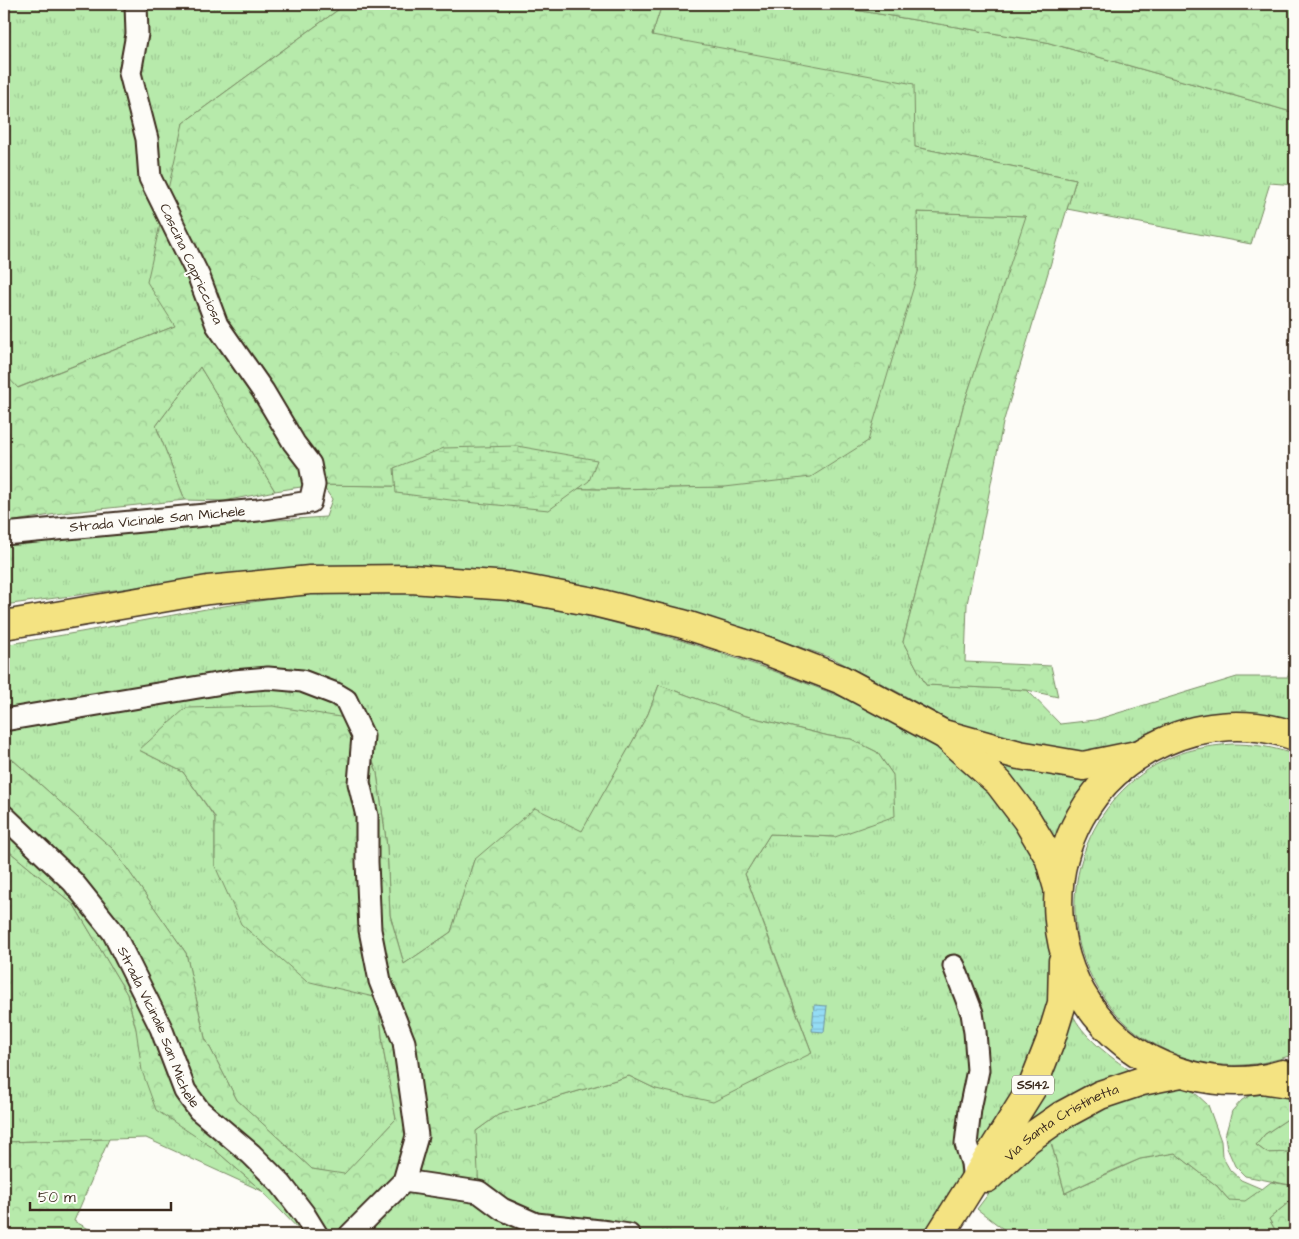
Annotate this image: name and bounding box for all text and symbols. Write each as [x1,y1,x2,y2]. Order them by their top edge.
street label: Cascina Capricciosa [154,200,228,328]
street label: Strada Vicinale San Michele [69,501,247,538]
street label: Strada Vicinale San Michele [112,943,205,1113]
road number: SS142 [1012,1076,1054,1094]
street label: Via Santa Cristinetta [1000,1079,1121,1166]
scale bar [30,1179,171,1211]
text: 50 m [38,1187,76,1208]

